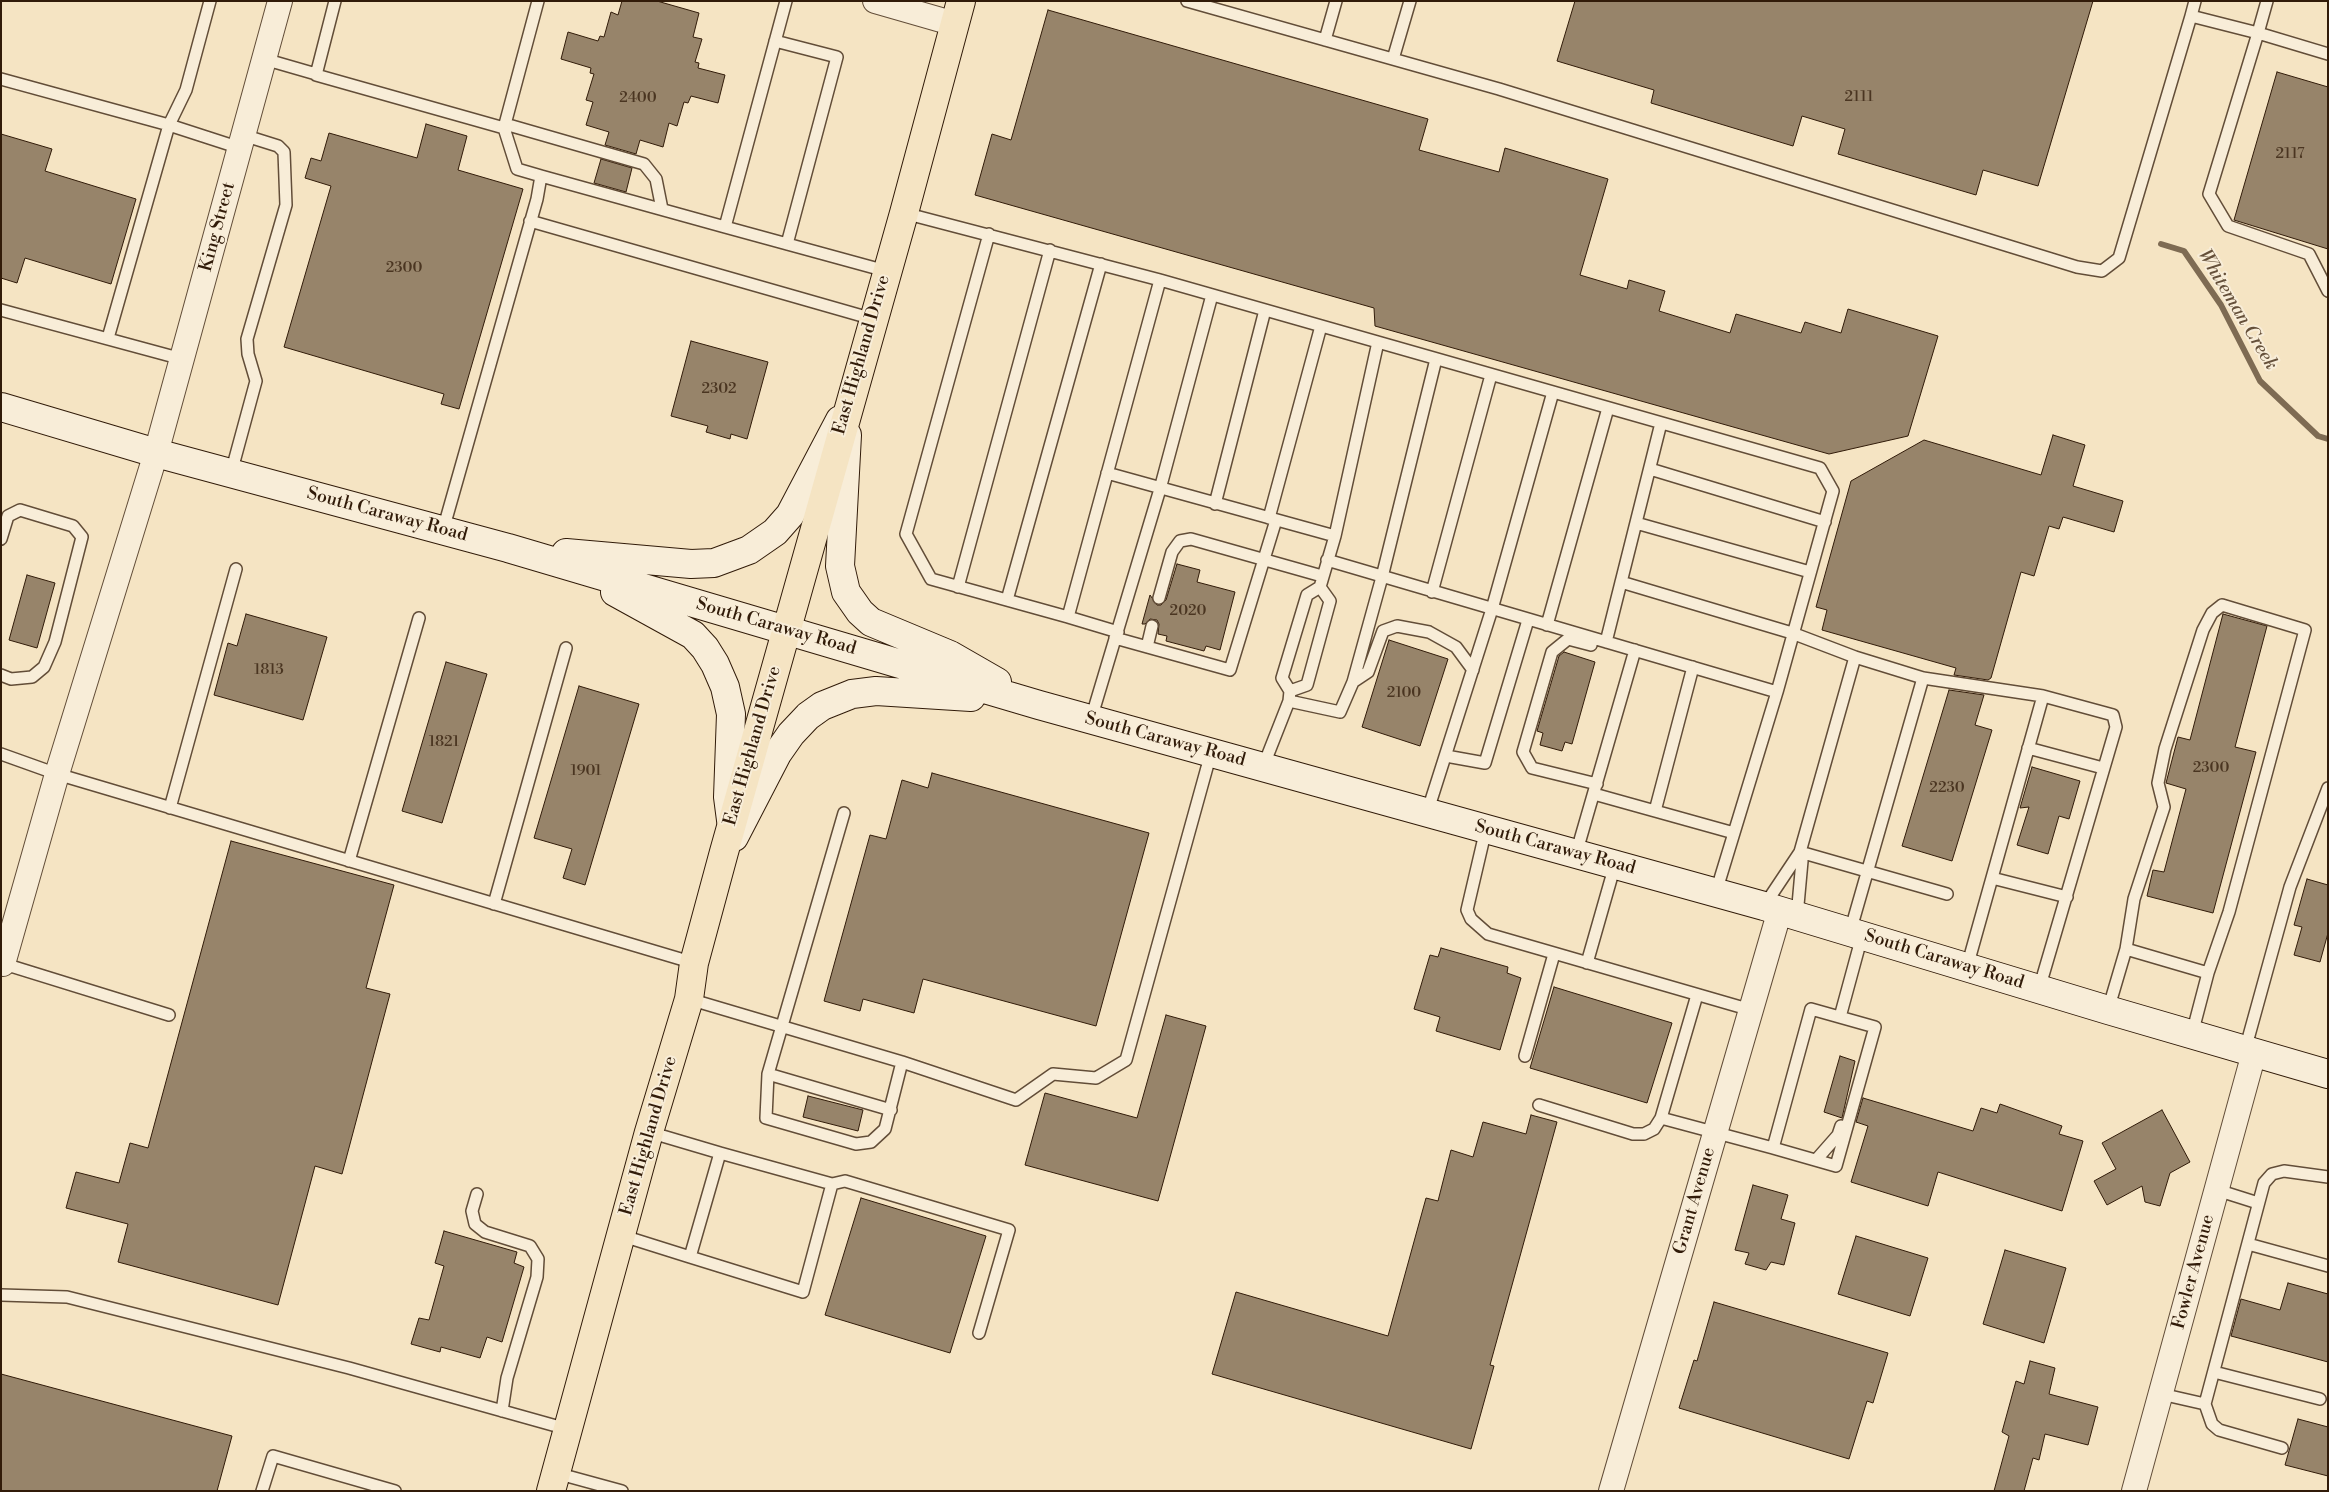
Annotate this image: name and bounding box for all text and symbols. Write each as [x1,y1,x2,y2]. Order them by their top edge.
house number: 2111 [1844,88,1874,106]
house number: 2400 [619,89,657,107]
house number: 2117 [2276,145,2304,163]
street label: King Street [196,180,240,274]
water label: Whiteman Creek [2192,246,2282,374]
house number: 2300 [386,259,422,277]
street label: East Highland Drive [829,273,895,437]
house number: 2302 [701,380,737,398]
street label: South Caraway Road [304,483,470,547]
street label: South Caraway Road [693,594,859,660]
house number: 2020 [1170,602,1206,620]
house number: 1813 [254,661,284,679]
street label: East Highland Drive [720,664,786,828]
house number: 2100 [1387,684,1421,702]
street label: South Caraway Road [1082,708,1248,772]
house number: 1821 [429,733,459,751]
house number: 2300 [2193,759,2229,777]
house number: 1901 [571,762,601,780]
house number: 2230 [1929,779,1965,797]
street label: South Caraway Road [1472,816,1638,880]
street label: South Caraway Road [1862,925,2026,995]
street label: East Highland Drive [616,1054,682,1218]
street label: Grant Avenue [1669,1145,1721,1257]
street label: Fowler Avenue [2168,1212,2220,1332]

